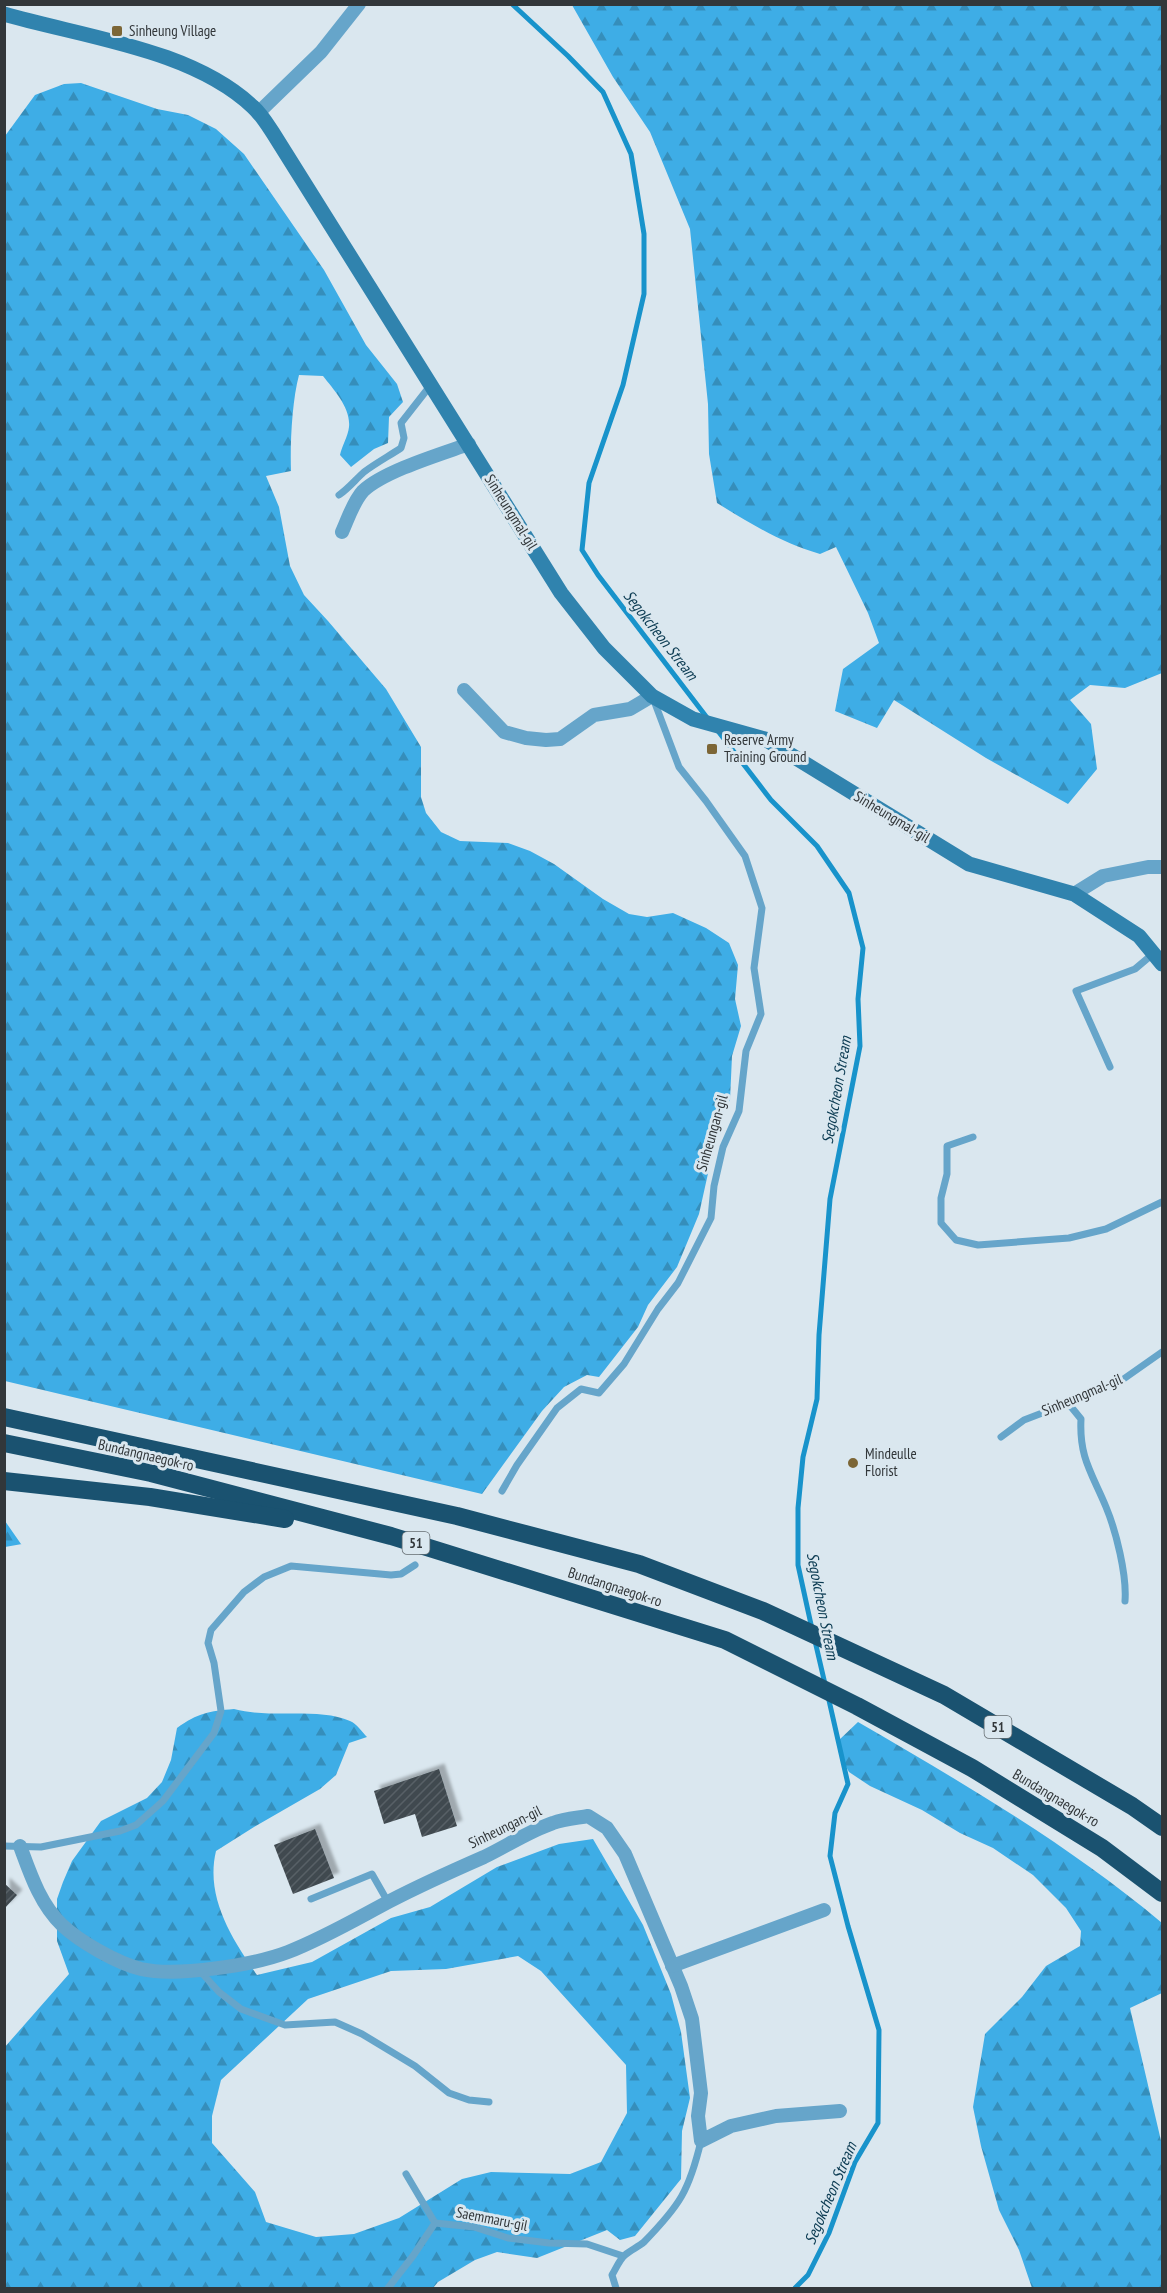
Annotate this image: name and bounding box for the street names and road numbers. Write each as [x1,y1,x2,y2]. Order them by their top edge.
street label: Sinheungmal-gil [481,470,542,553]
street label: Sinheungmal-gil [851,786,934,847]
street label: Sinheungan-gil [692,1092,732,1173]
street label: Sinheungmal-gil [1039,1369,1125,1420]
street label: Bundangnaegok-ro [96,1434,196,1475]
road number: 51 [402,1532,430,1554]
street label: Bundangnaegok-ro [566,1562,664,1611]
road number: 51 [984,1716,1012,1738]
street label: Bundangnaegok-ro [1010,1764,1103,1831]
street label: Sinheungan-gil [465,1801,545,1852]
street label: Saemmaru-gil [455,2202,530,2235]

